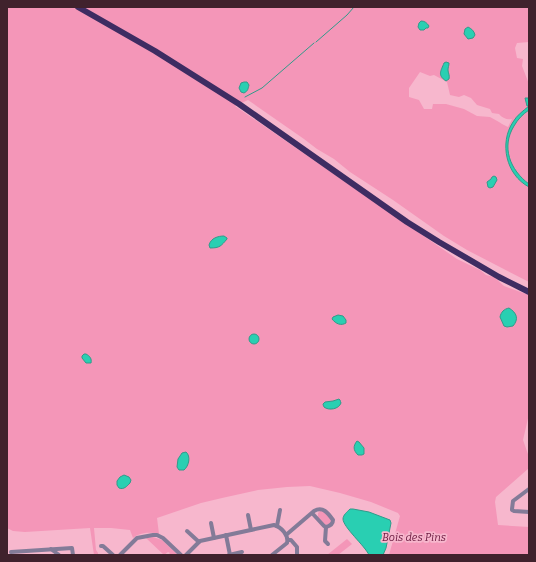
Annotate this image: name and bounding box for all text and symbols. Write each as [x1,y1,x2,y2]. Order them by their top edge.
park label: Bois des Pins [382,531,446,544]

